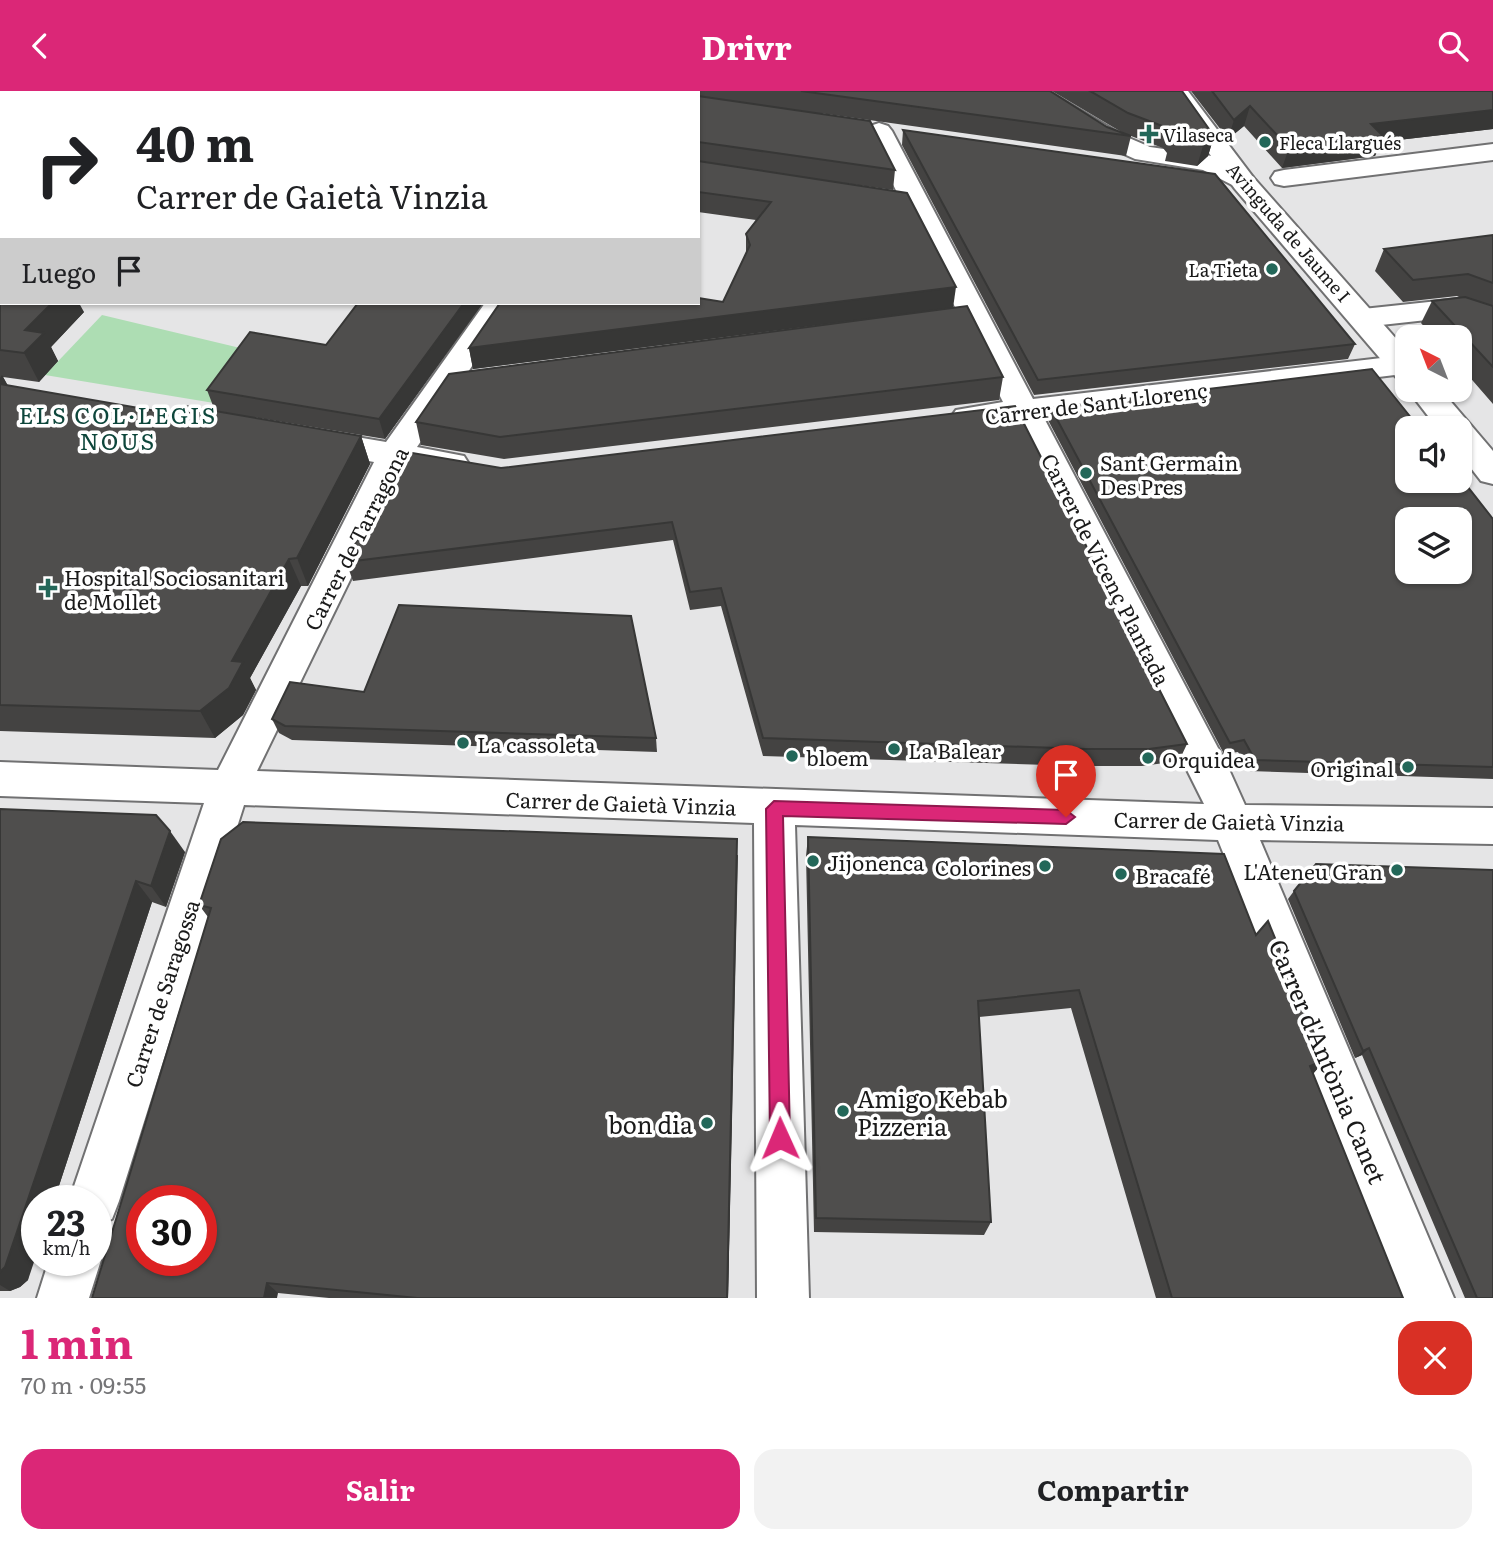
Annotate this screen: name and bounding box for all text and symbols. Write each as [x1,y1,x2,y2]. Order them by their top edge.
text: Drivr [701,22,792,70]
icon: back [21,27,59,65]
icon: search [1434,27,1472,65]
text: 40 m [136,104,254,177]
icon: right [21,119,112,210]
place label: Vilaseca [1163,121,1234,148]
marker: Vilaseca [1141,126,1157,142]
place label: Fleca Llargués [1279,129,1401,156]
marker: Fleca Llargués [1257,134,1273,150]
street label: Avinguda de Jaume I [1221,156,1357,308]
text: Carrer de Gaietà Vinzia [136,171,488,219]
text: Luego [21,252,96,291]
icon: arrive [110,252,148,290]
place label: La Tieta [1188,256,1258,283]
marker: La Tieta [1264,261,1280,277]
north arrow [1395,325,1472,403]
map controls [1395,325,1472,584]
street label: Carrer de Sant Llorenç [983,373,1209,431]
district label: ELS COL·LEGIS NOUS [19,397,217,457]
button: sound [1395,416,1472,493]
street label: Carrer de Tarragona [295,440,415,635]
place label: Sant Germain Des Pres [1100,446,1238,501]
street label: Carrer de Vicenç Plantada [1035,447,1180,691]
marker: Sant Germain Des Pres [1078,465,1094,481]
button: layers [1395,507,1472,584]
place label: Hospital Sociosanitari de Mollet [64,561,285,616]
marker: Hospital Sociosanitari de Mollet [38,578,58,598]
place label: La cassoleta [477,728,596,759]
place label: La Balear [908,734,1001,765]
marker: La cassoleta [455,735,471,751]
place label: bloem [806,741,869,772]
marker: La Balear [886,741,902,757]
place label: Orquidea [1162,743,1256,774]
pin [1036,745,1096,817]
marker: bloem [784,748,800,764]
marker: Orquidea [1140,750,1156,766]
place label: Original [1310,752,1394,783]
icon: arrive [1047,756,1085,794]
marker: Original [1400,759,1416,775]
street label: Carrer de Gaietà Vinzia [505,782,738,822]
street label: Carrer de Gaietà Vinzia [1113,802,1345,838]
place label: Jijonenca [827,846,925,877]
place label: Colorines [935,851,1031,882]
marker: Jijonenca [805,853,821,869]
place label: L'Ateneu Gran [1243,855,1383,886]
marker: Colorines [1037,858,1053,874]
place label: Bracafé [1135,859,1211,890]
marker: L'Ateneu Gran [1389,862,1405,878]
marker: Bracafé [1113,866,1129,882]
street label: Carrer de Saragossa [116,894,206,1091]
street label: Carrer d'Antònia Canet [1262,933,1396,1189]
place label: Amigo Kebab Pizzeria [857,1080,1008,1143]
position arrow [743,1101,817,1175]
marker: Amigo Kebab Pizzeria [835,1103,851,1119]
place label: bon dia [608,1106,693,1141]
marker: bon dia [699,1115,715,1131]
speed limit sign: 30 [126,1185,217,1276]
text: 23 [47,1195,86,1247]
text: km/h [43,1234,90,1261]
text: 1 min [21,1310,133,1372]
button: close [1398,1321,1472,1395]
text: 70 m · 09:55 [21,1367,146,1401]
button: Salir [21,1449,740,1529]
button: Compartir [754,1449,1472,1529]

